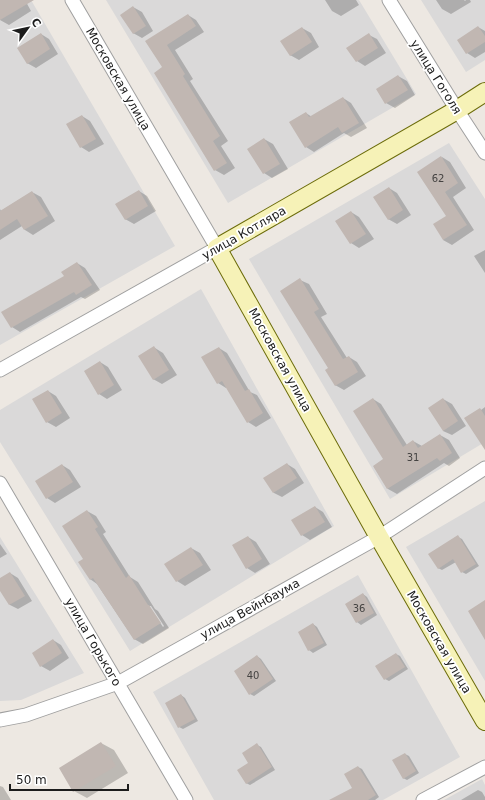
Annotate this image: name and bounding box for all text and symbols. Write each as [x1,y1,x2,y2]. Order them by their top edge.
north arrow [8,8,48,48]
text: С [28,16,44,30]
street label: Московская улица [83,25,153,133]
street label: улица Гоголя [408,37,464,117]
house number: 62 [432,173,444,184]
street label: улица Котляра [200,203,288,263]
street label: Московская улица [246,306,314,414]
house number: 31 [407,452,419,463]
street label: улица Вейнбаума [198,576,302,642]
street label: Московская улица [404,588,474,696]
street label: улица Горького [62,595,124,689]
house number: 36 [353,603,365,614]
house number: 40 [247,670,259,681]
scale bar [10,766,128,792]
text: 50 m [16,773,47,787]

